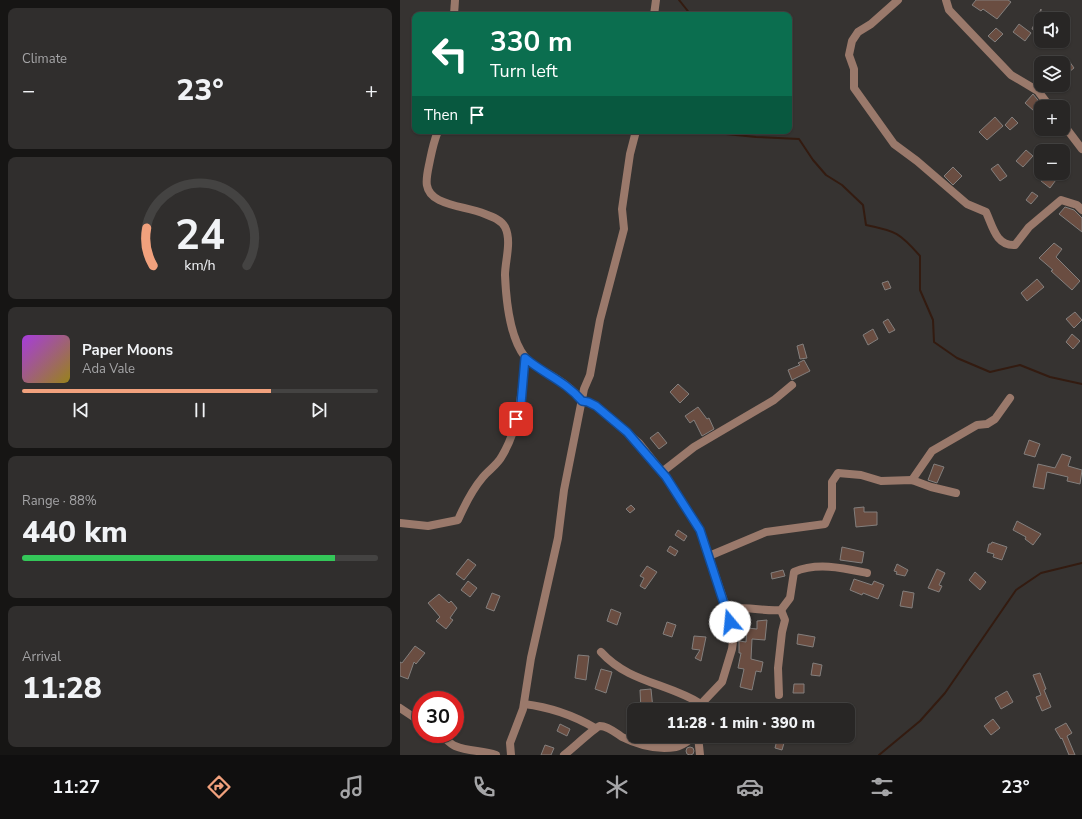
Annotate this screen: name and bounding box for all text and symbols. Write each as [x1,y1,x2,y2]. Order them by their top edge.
map controls [1034,12,1070,180]
button: sound [1034,12,1070,48]
text: 330 m [490,23,573,61]
icon: left [424,28,476,80]
text: Climate [22,50,67,68]
button: layers [1034,56,1070,92]
text: Turn left [490,59,558,83]
text: 23° [176,70,224,111]
text: − [22,76,35,106]
text: + [365,76,378,106]
button: + [1034,100,1070,136]
icon: arrive [466,104,488,126]
text: Then [424,105,458,125]
button: − [1034,144,1070,180]
text: 24 [175,207,225,264]
text: km/h [184,256,216,275]
text: Paper Moons [82,340,173,360]
text: Ada Vale [82,360,135,378]
icon: previous [70,399,92,421]
icon: pause [189,399,211,421]
icon: next [308,399,330,421]
pin [499,402,533,436]
icon: arrive [505,408,527,430]
text: Range · 88% [22,492,97,510]
text: 440 km [22,512,128,553]
position arrow [709,601,751,643]
text: Arrival [22,648,61,666]
text: 11:28 [22,668,102,709]
speed limit sign: 30 [412,691,464,743]
text: 11:28 · 1 min · 390 m [667,713,815,733]
icon: directions [205,773,233,801]
icon: music [338,773,366,801]
icon: phone [470,773,498,801]
icon: climate [603,773,631,801]
icon: car [736,773,764,801]
icon: filters [868,773,896,801]
text: 11:27 [52,775,100,799]
text: 23° [1001,775,1030,799]

